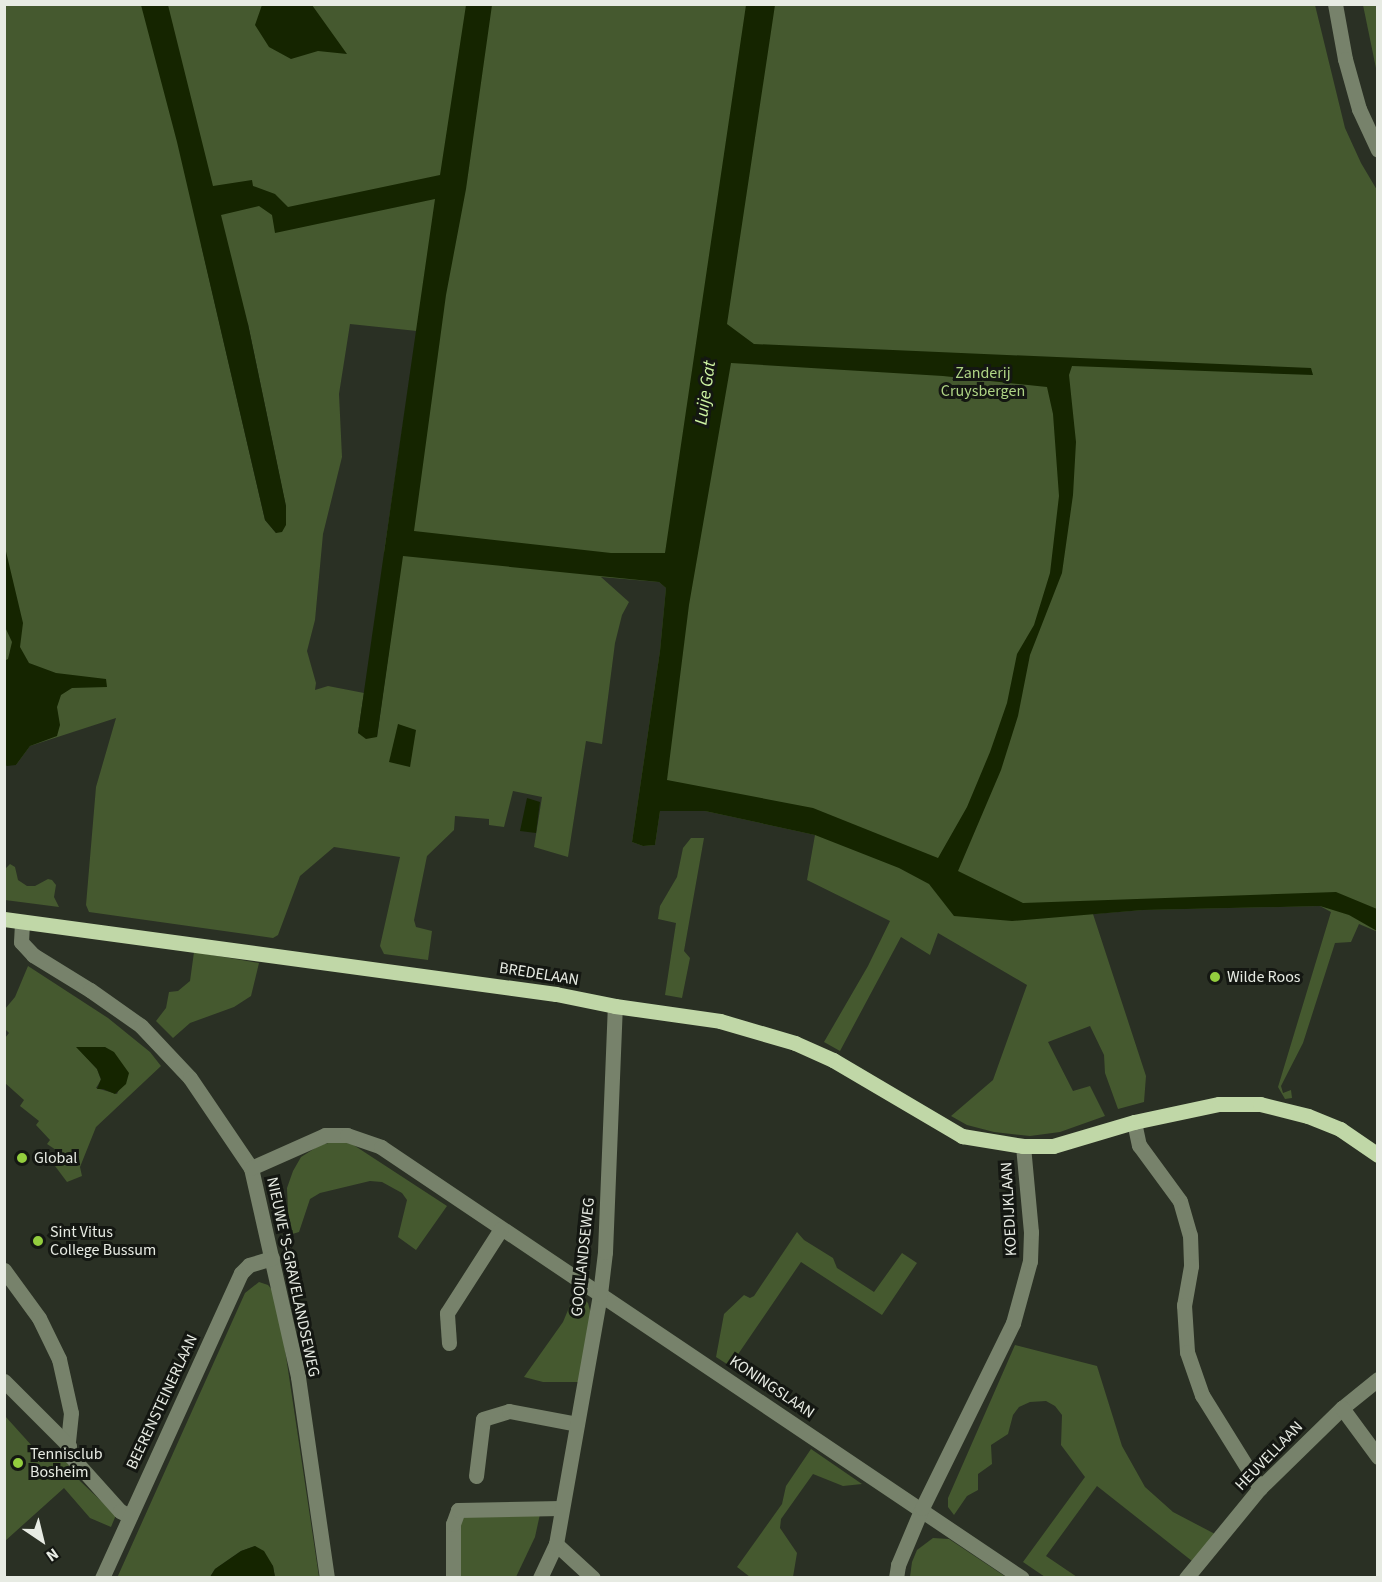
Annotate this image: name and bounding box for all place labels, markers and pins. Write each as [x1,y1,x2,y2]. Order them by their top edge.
place label: Wilde Roos [1227,967,1301,987]
marker: Wilde Roos [1208,970,1222,984]
place label: Global [34,1148,77,1168]
marker: Global [15,1151,29,1165]
place label: Sint Vitus College Bussum [50,1222,156,1260]
marker: Sint Vitus College Bussum [31,1234,45,1248]
place label: Tennisclub Bosheim [30,1444,103,1482]
marker: Tennisclub Bosheim [11,1456,25,1470]

